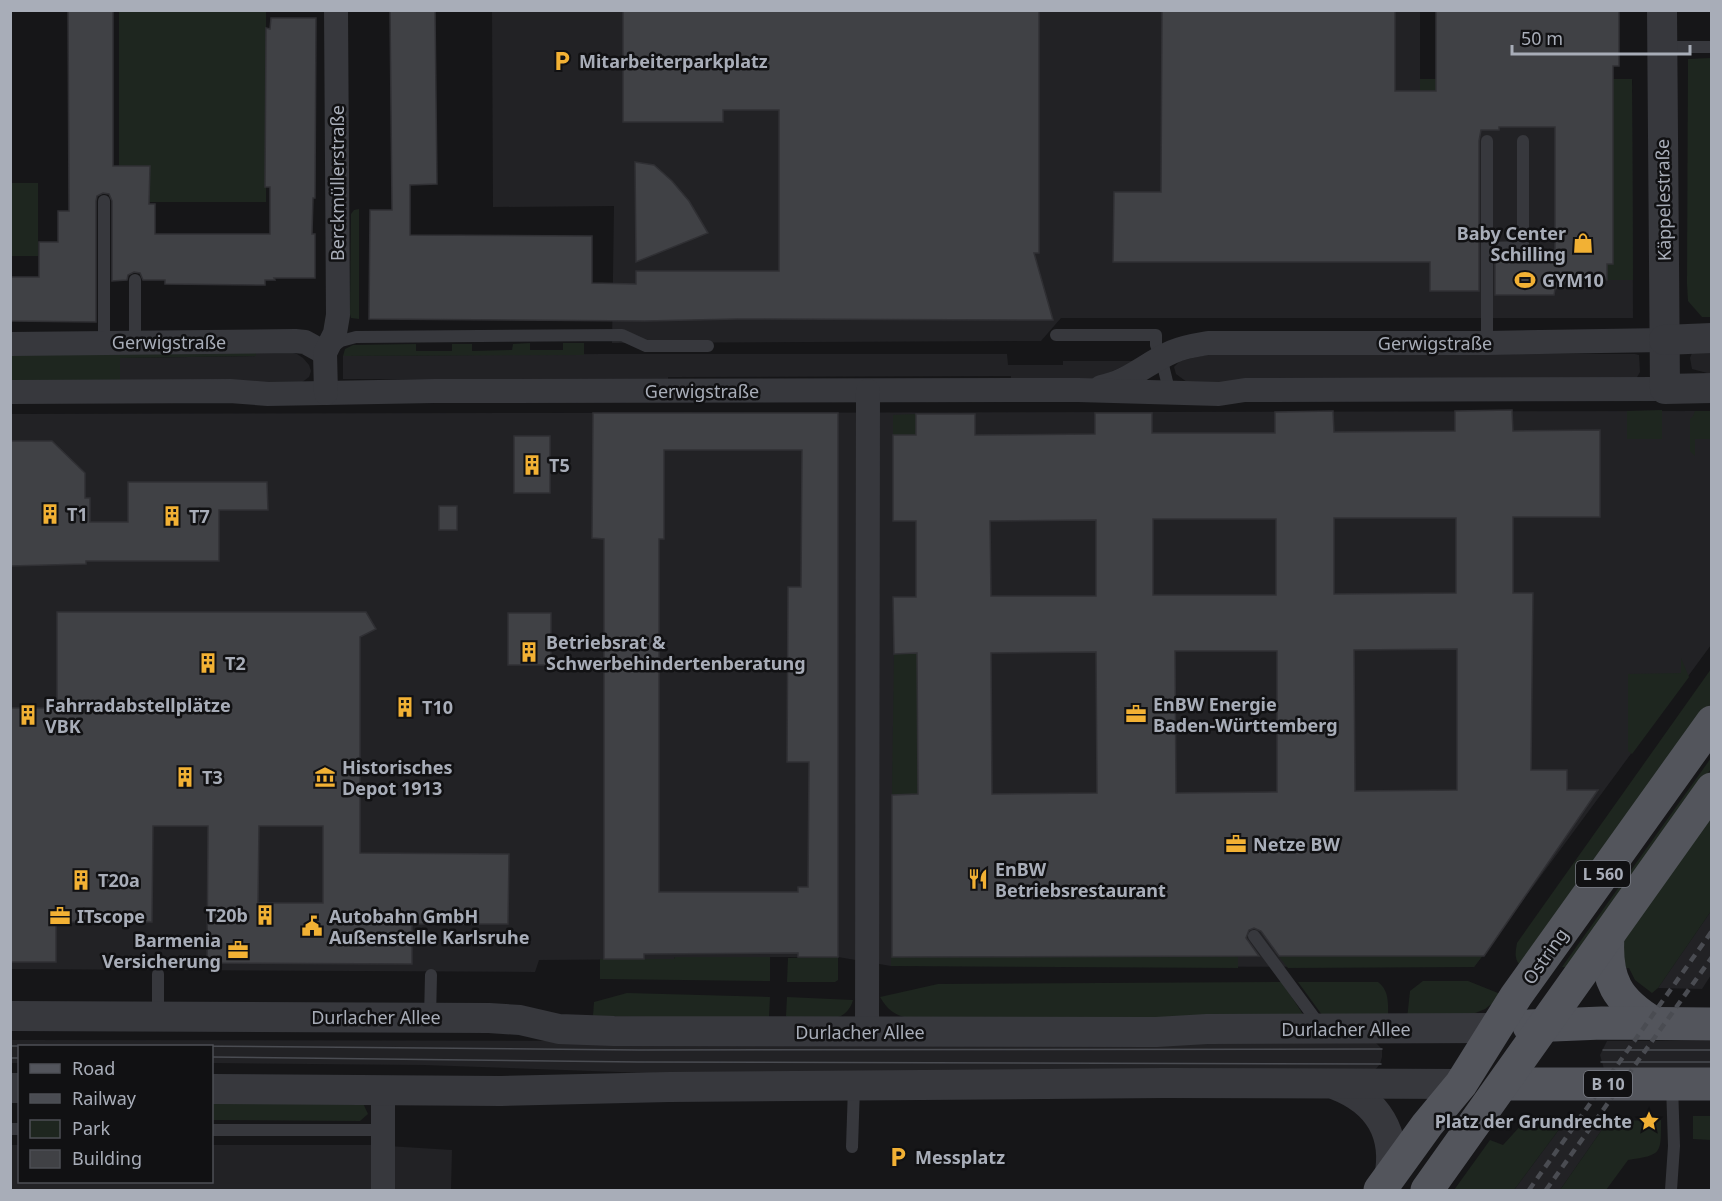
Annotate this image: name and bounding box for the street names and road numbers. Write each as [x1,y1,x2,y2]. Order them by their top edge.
street label: Berckmüllerstraße [325,105,349,261]
street label: Käppelestraße [1650,139,1676,261]
street label: Gerwigstraße [112,330,226,354]
street label: Gerwigstraße [1378,331,1492,355]
street label: Gerwigstraße [645,379,759,403]
road number: L 560 [1576,861,1630,887]
street label: Ostring [1517,923,1573,989]
street label: Durlacher Allee [311,1005,441,1029]
street label: Durlacher Allee [1281,1017,1411,1041]
street label: Durlacher Allee [795,1020,925,1044]
road number: B 10 [1584,1071,1632,1097]

